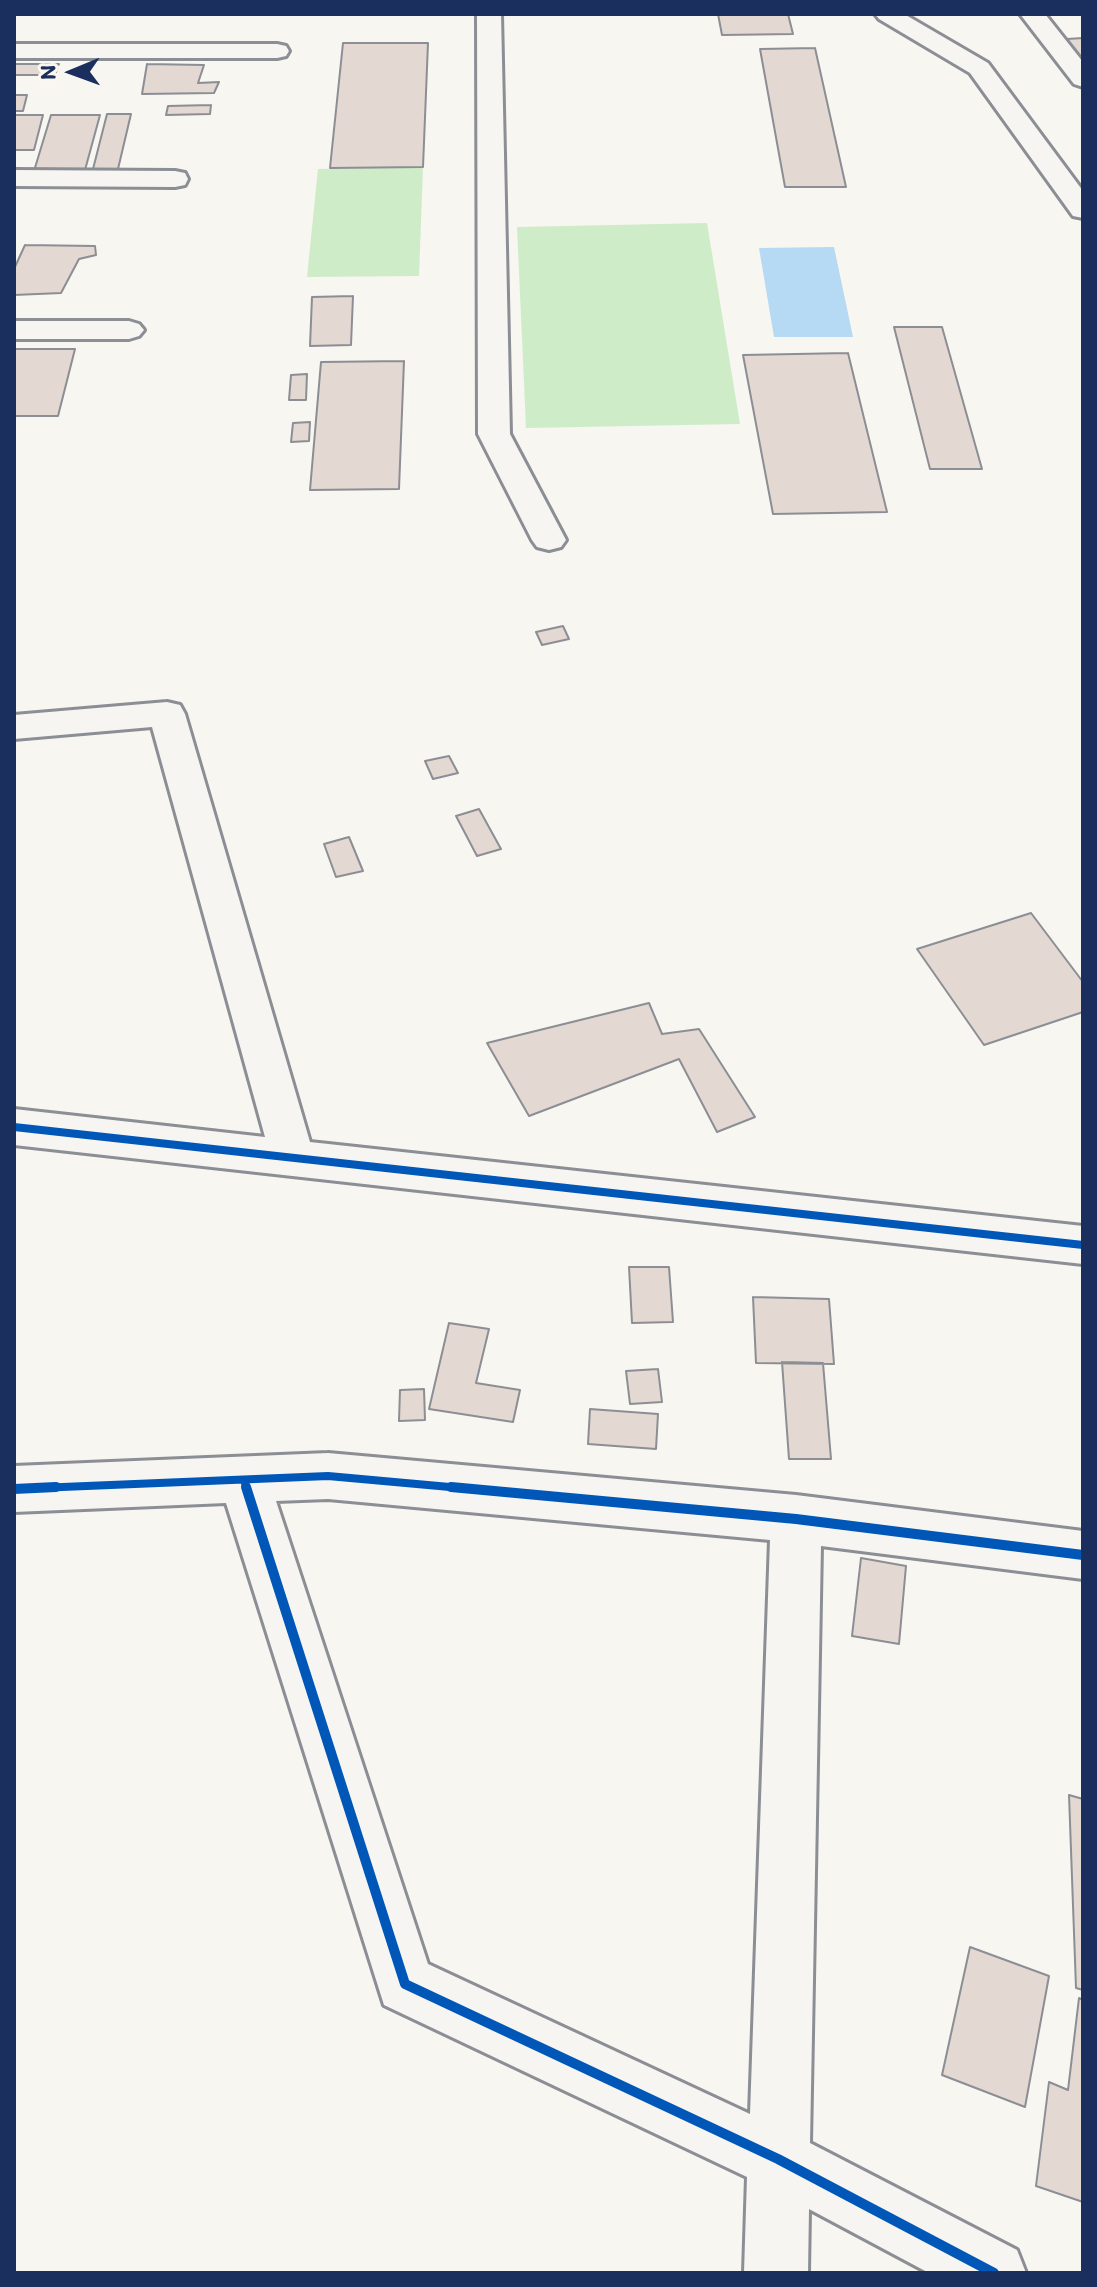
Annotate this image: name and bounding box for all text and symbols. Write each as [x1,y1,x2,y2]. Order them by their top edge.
north arrow [32,32,112,112]
text: N [34,65,61,80]

